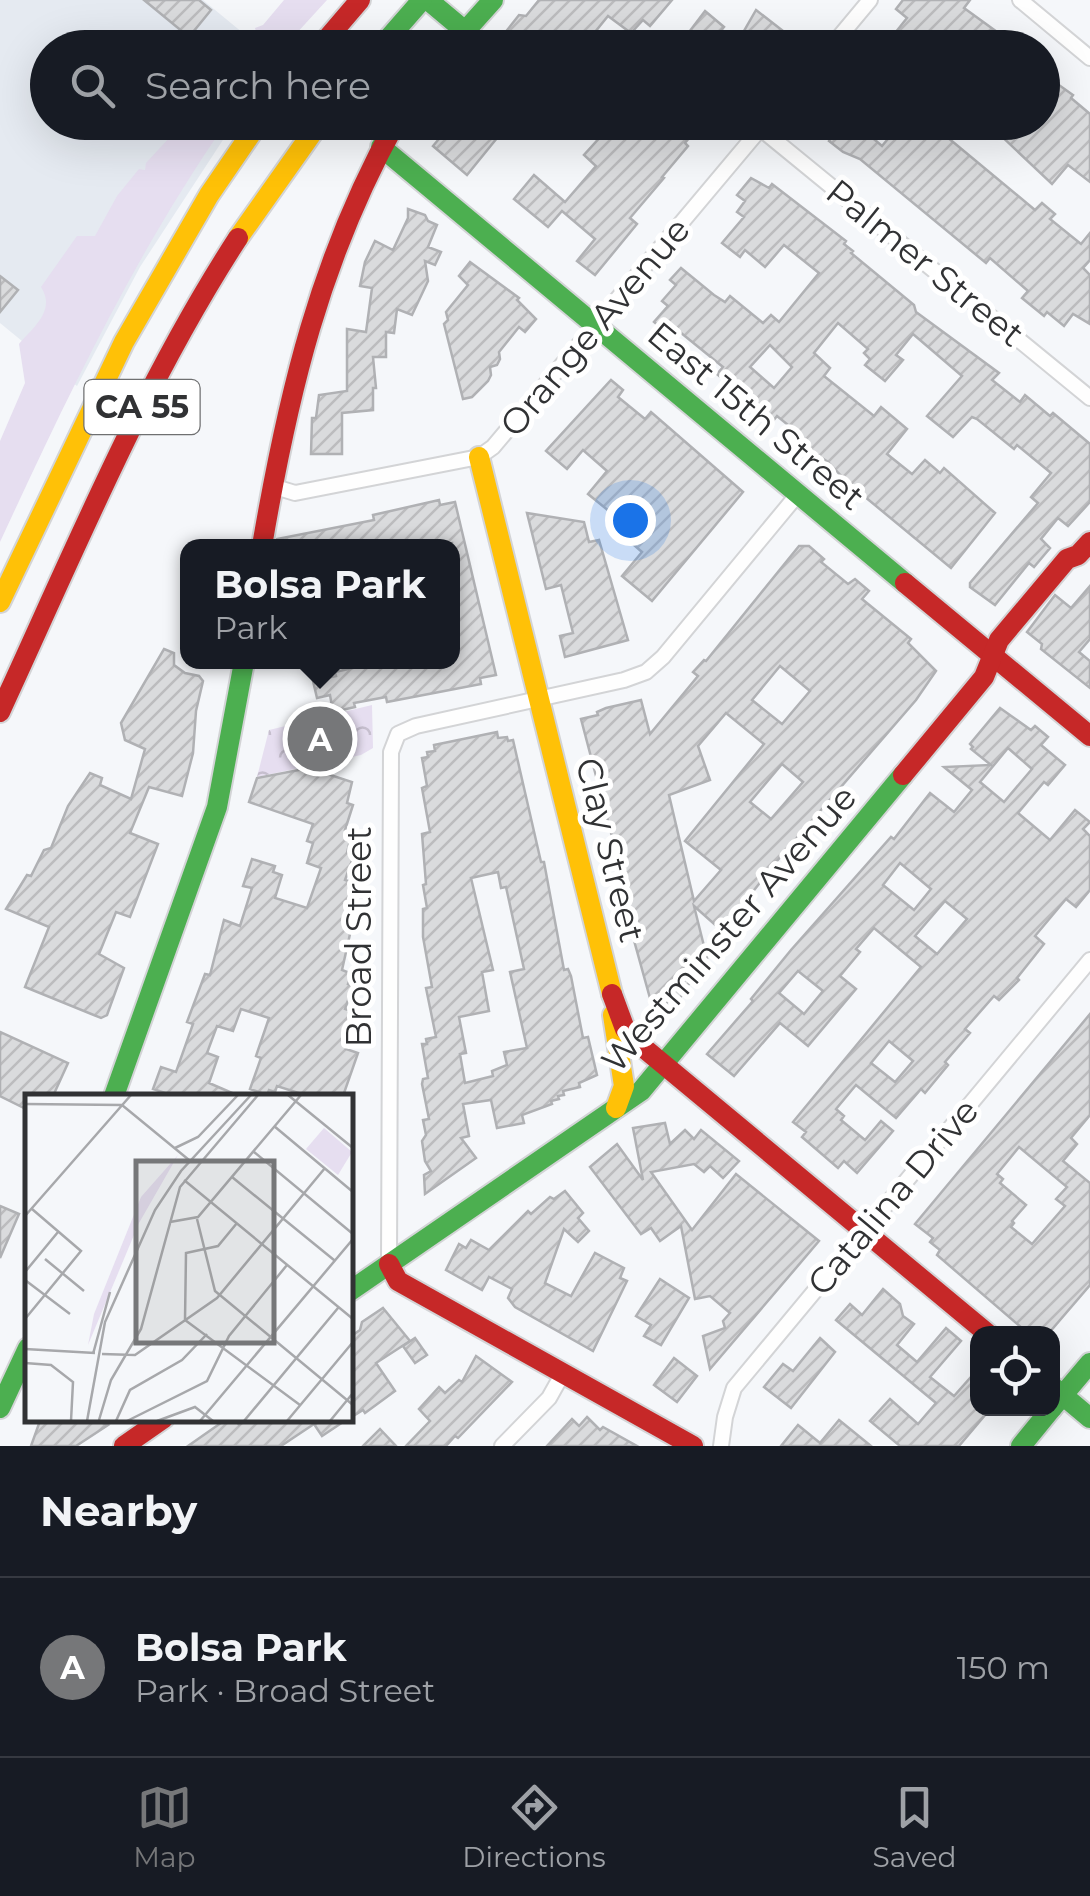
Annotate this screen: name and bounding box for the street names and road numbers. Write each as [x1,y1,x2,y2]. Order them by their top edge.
street label: Palmer Street [818,170,1033,355]
street label: Orange Avenue [491,208,699,445]
street label: East 15th Street [639,313,873,519]
road number: CA 55 [84,380,200,434]
street label: Clay Street [567,753,654,946]
street label: Westminster Avenue [592,776,865,1081]
street label: Broad Street [337,826,380,1048]
street label: Catalina Drive [798,1090,987,1304]

